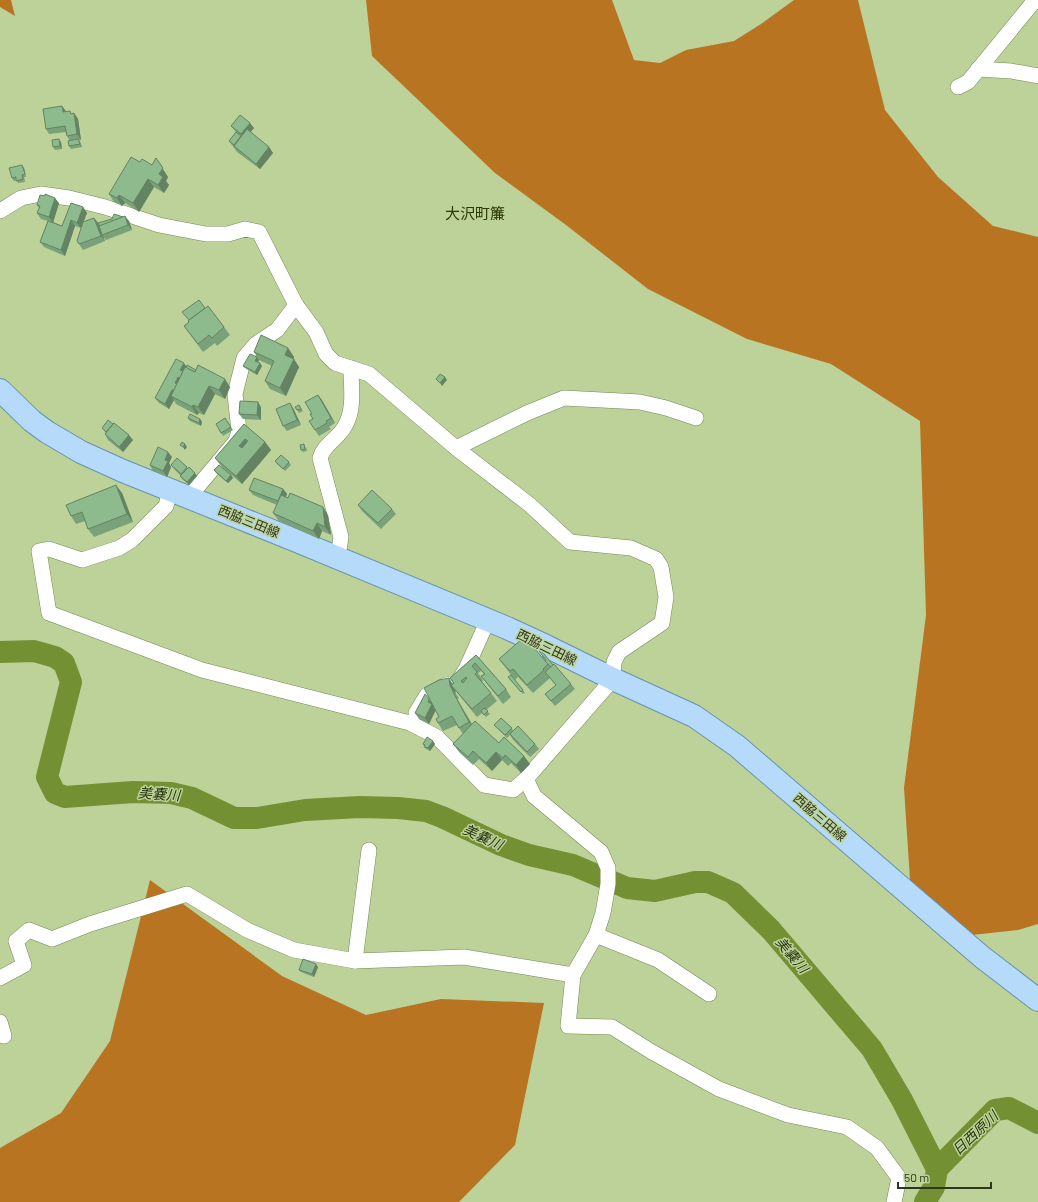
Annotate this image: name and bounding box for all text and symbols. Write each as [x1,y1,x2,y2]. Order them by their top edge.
district label: 大沢町簾 [445,204,505,222]
street label: 西脇三田線 [216,501,282,541]
street label: 西脇三田線 [514,626,580,668]
water label: 美嚢川 [137,784,183,804]
street label: 西脇三田線 [790,790,850,844]
water label: 美嚢川 [461,820,508,854]
water label: 美嚢川 [772,933,814,978]
water label: 日西原川 [948,1106,1002,1158]
scale bar [898,1164,991,1190]
text: 50 m [904,1170,929,1184]

